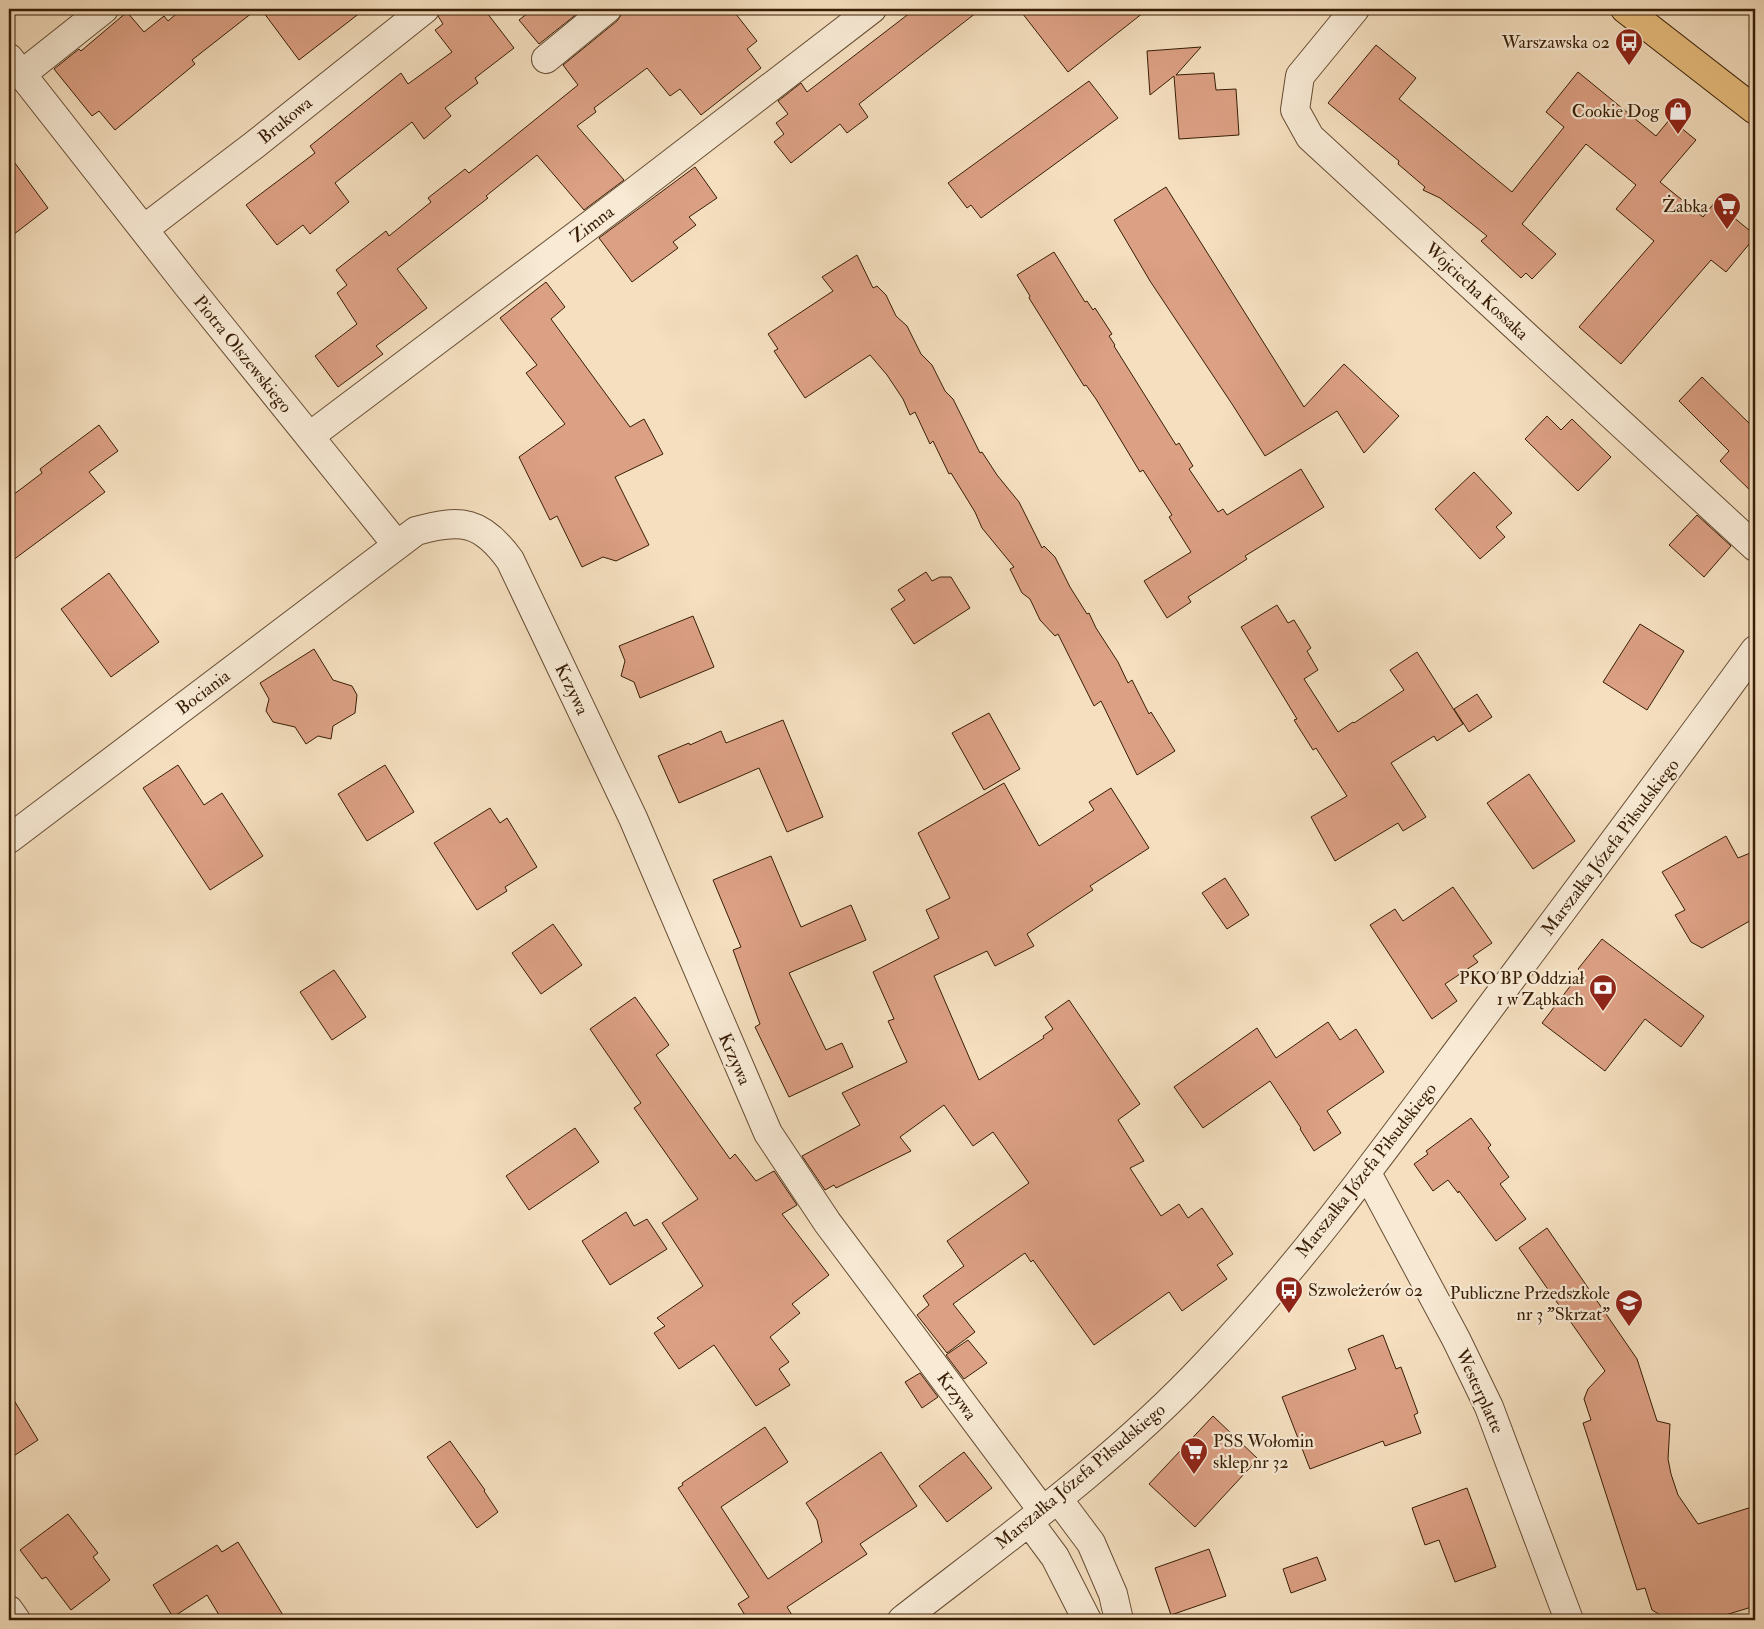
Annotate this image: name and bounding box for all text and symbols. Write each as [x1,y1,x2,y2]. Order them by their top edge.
bus stop icon: Warszawska 02 [1614,27,1644,66]
place label: Warszawska 02 [1501,31,1610,54]
street label: Brukowa [254,91,317,149]
shop icon: Cookie Dog [1663,96,1693,135]
place label: Cookie Dog [1572,100,1660,123]
supermarket icon: Żabka [1712,191,1742,230]
place label: Żabka [1662,194,1709,218]
street label: Zimna [566,200,619,248]
street label: Wojciecha Kossaka [1419,237,1534,346]
street label: Piotra Olszewskiego [188,291,297,418]
street label: Krzywa [549,660,594,719]
street label: Bociania [172,664,235,720]
street label: Marszałka Józefa Piłsudskiego [1536,754,1685,940]
place label: PKO BP Oddział 1 w Ząbkach [1459,967,1585,1011]
bank icon: PKO BP Oddział 1 w Ząbkach [1588,973,1618,1012]
street label: Krzywa [713,1030,756,1089]
street label: Marszałka Józefa Piłsudskiego [1291,1078,1442,1262]
bus stop icon: Szwoleżerów 02 [1274,1275,1304,1314]
place label: Szwoleżerów 02 [1308,1279,1423,1302]
place label: Publiczne Przedszkole nr 3 "Skrzat" [1450,1282,1610,1326]
school or university icon: Publiczne Przedszkole nr 3 "Skrzat" [1614,1288,1644,1327]
street label: Westerplatte [1450,1344,1509,1438]
street label: Krzywa [931,1368,982,1426]
street label: Marszałka Józefa Piłsudskiego [990,1398,1171,1554]
place label: PSS Wołomin sklep nr 32 [1213,1430,1314,1474]
supermarket icon: PSS Wołomin sklep nr 32 [1179,1436,1209,1475]

